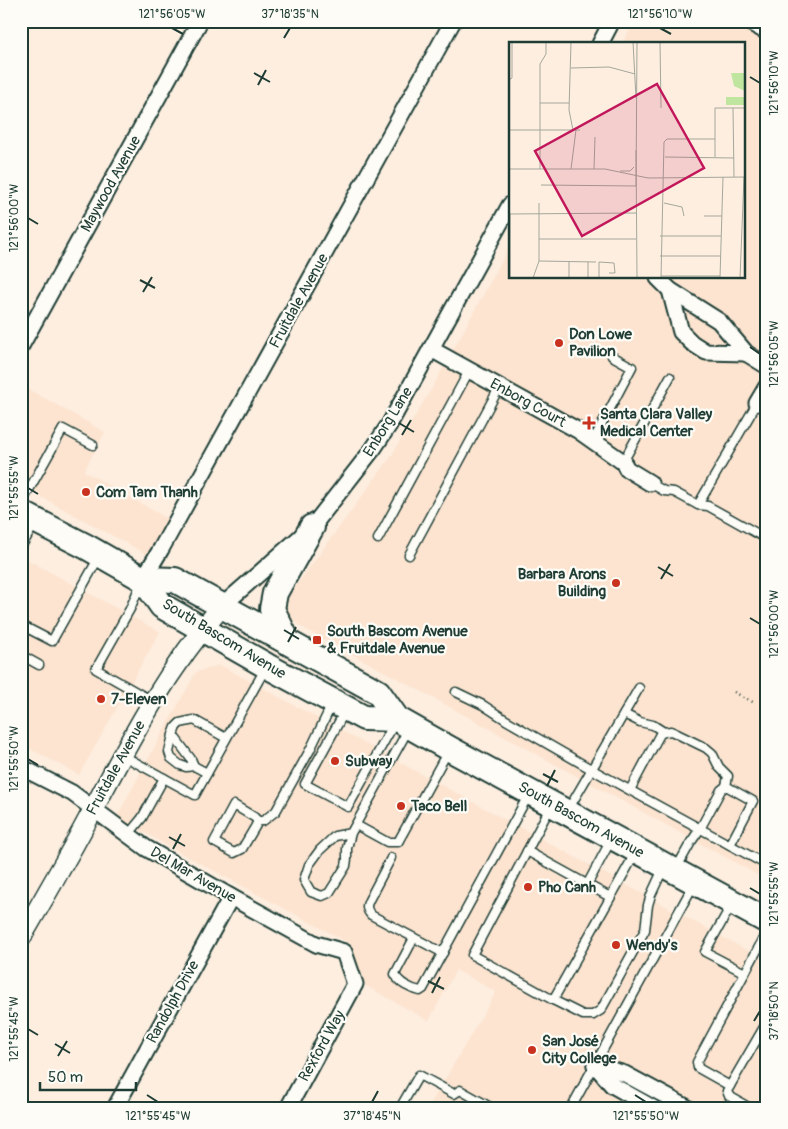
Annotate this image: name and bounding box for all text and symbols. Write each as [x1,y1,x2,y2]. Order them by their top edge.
text: 121°56'05"W [138,7,206,22]
text: 37°18'35"N [261,7,319,22]
text: 121°56'10"W [627,7,693,22]
inset map [509,42,746,279]
text: 121°56'10"W [767,50,782,116]
street label: Maywood Avenue [77,132,146,235]
text: 121°56'00"W [7,184,22,252]
street label: Fruitdale Avenue [265,250,333,352]
text: 121°56'05"W [767,320,782,388]
place label: Don Lowe Pavilion [569,325,633,361]
marker: Don Lowe Pavilion [553,337,565,349]
street label: Enborg Court [487,374,570,432]
street label: Enborg Lane [359,383,417,460]
place label: Santa Clara Valley Medical Center [600,405,713,441]
marker: Santa Clara Valley Medical Center [582,416,596,430]
text: 121°55'55"W [7,456,22,520]
place label: Com Tam Thanh [96,483,198,502]
marker: Com Tam Thanh [80,486,92,498]
place label: Barbara Arons Building [518,565,606,601]
marker: Barbara Arons Building [610,577,622,589]
text: 121°56'00"W [767,590,782,658]
street label: South Bascom Avenue [159,595,290,684]
place label: South Bascom Avenue & Fruitdale Avenue [327,622,468,658]
marker: South Bascom Avenue & Fruitdale Avenue [311,634,323,646]
place label: 7-Eleven [111,690,167,709]
marker: 7-Eleven [95,693,107,705]
street label: Fruitdale Avenue [82,717,150,819]
text: 121°55'50"W [7,726,22,792]
place label: Subway [345,752,393,771]
marker: Subway [329,755,341,767]
street label: South Bascom Avenue [515,778,648,863]
place label: Taco Bell [410,797,467,816]
marker: Taco Bell [395,800,407,812]
street label: Del Mar Avenue [147,843,240,908]
text: 121°55'55"W [767,862,782,926]
place label: Pho Canh [538,878,596,897]
marker: Pho Canh [522,881,534,893]
place label: Wendy's [626,936,678,955]
marker: Wendy's [610,939,622,951]
street label: Randolph Drive [142,957,204,1047]
text: 37°18'50"N [767,981,782,1041]
text: 121°55'45"W [7,996,22,1062]
street label: Rexford Way [295,1006,350,1085]
place label: San José City College [542,1032,617,1068]
marker: San José City College [526,1044,538,1056]
scale bar [40,1059,136,1091]
text: 50 m [48,1068,83,1087]
text: 121°55'45"W [125,1109,191,1124]
text: 37°18'45"N [343,1109,401,1124]
text: 121°55'50"W [613,1109,679,1124]

